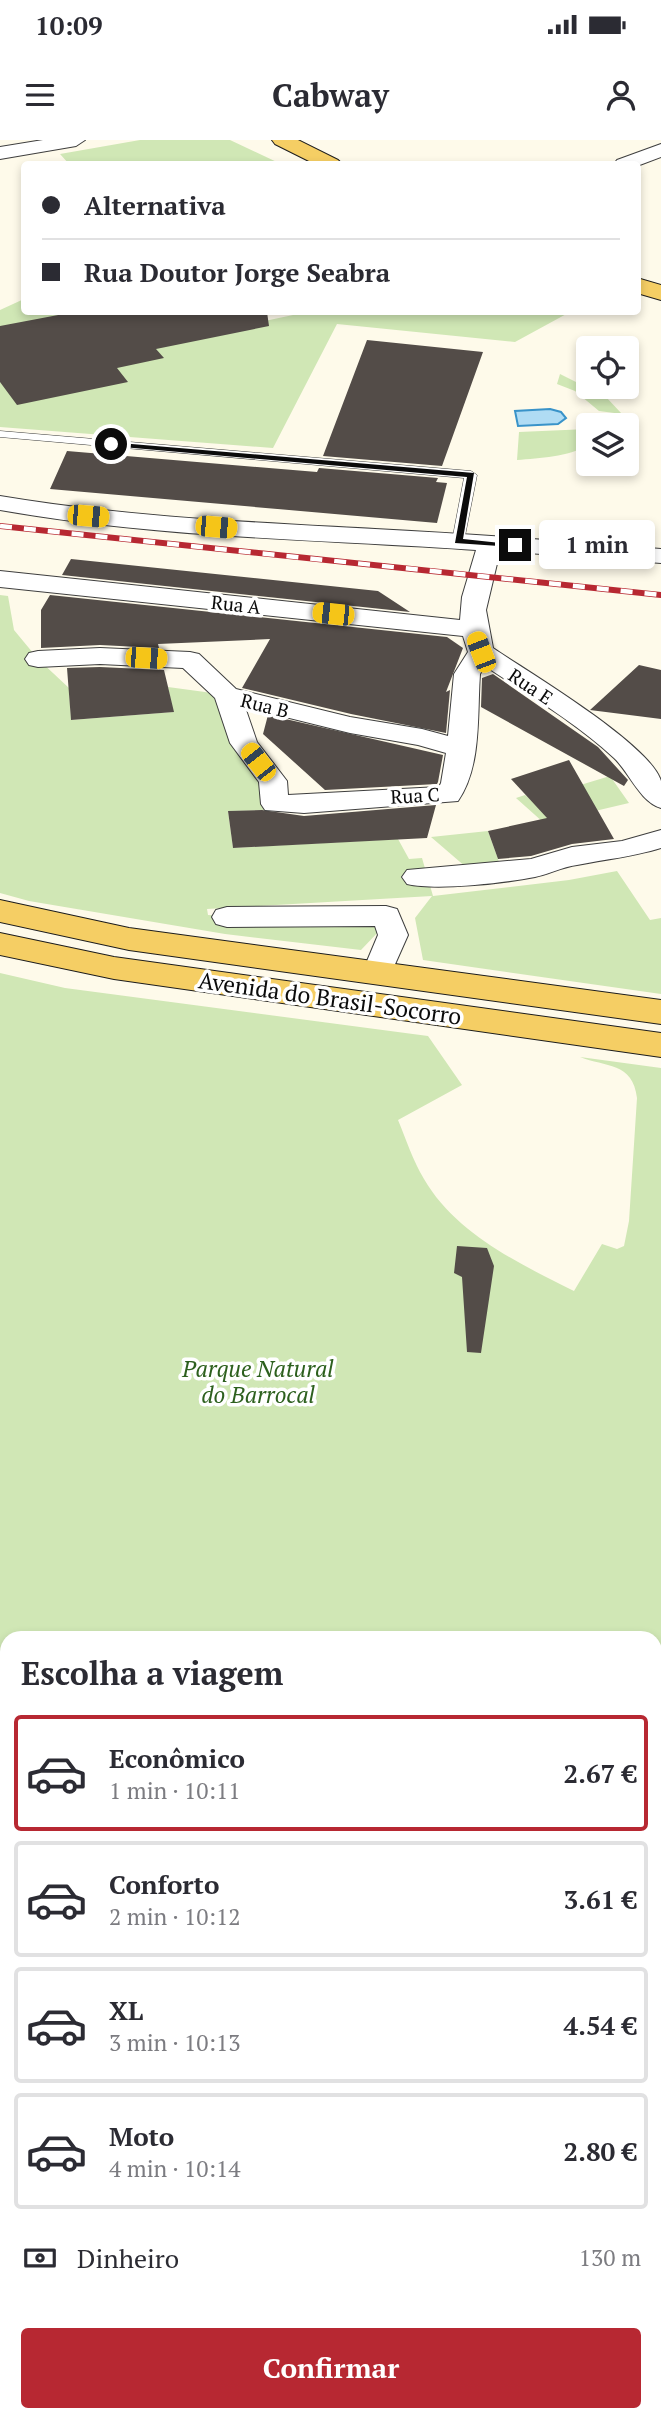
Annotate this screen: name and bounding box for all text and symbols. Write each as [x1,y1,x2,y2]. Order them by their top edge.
text: 10:09 [35,8,103,42]
text: Cabway [272,74,389,116]
icon: menu [21,76,59,114]
icon: person [602,76,640,114]
text: Alternativa [84,188,226,222]
text: Rua Doutor Jorge Seabra [84,255,390,289]
map controls [576,336,639,476]
button: locate [576,336,639,399]
button: layers [576,413,639,476]
route start [95,428,127,460]
car [67,504,110,528]
car [195,515,238,539]
callout: 1 min [540,520,655,570]
route end [499,529,531,561]
text: 1 min [566,529,628,560]
street label: Rua A [210,589,262,619]
car [312,601,355,627]
car [464,629,499,675]
car [125,646,168,670]
street label: Rua E [504,662,558,710]
street label: Rua B [238,687,292,723]
car [237,739,280,785]
street label: Rua C [390,781,440,809]
street label: Avenida do Brasil-Socorro [197,964,463,1032]
park label: Parque Natural do Barrocal [181,1353,334,1410]
text: Escolha a viagem [21,1652,283,1694]
text: Econômico [109,1741,245,1775]
icon: car [25,1742,88,1805]
text: 2.67 € [564,1756,637,1790]
text: 1 min · 10:11 [109,1775,241,1806]
text: Conforto [109,1867,219,1901]
icon: car [25,1868,88,1931]
text: 3.61 € [564,1882,637,1916]
text: 2 min · 10:12 [109,1901,241,1932]
text: XL [109,1993,143,2027]
icon: car [25,1994,88,2057]
text: 4.54 € [564,2008,637,2042]
text: 3 min · 10:13 [109,2027,241,2058]
text: Moto [109,2119,174,2153]
icon: car [25,2120,88,2183]
text: 2.80 € [564,2134,637,2168]
text: 4 min · 10:14 [109,2153,241,2184]
icon: cash [21,2239,59,2277]
text: Dinheiro [77,2241,179,2275]
text: 130 m [579,2242,641,2273]
button: Confirmar [21,2328,641,2408]

